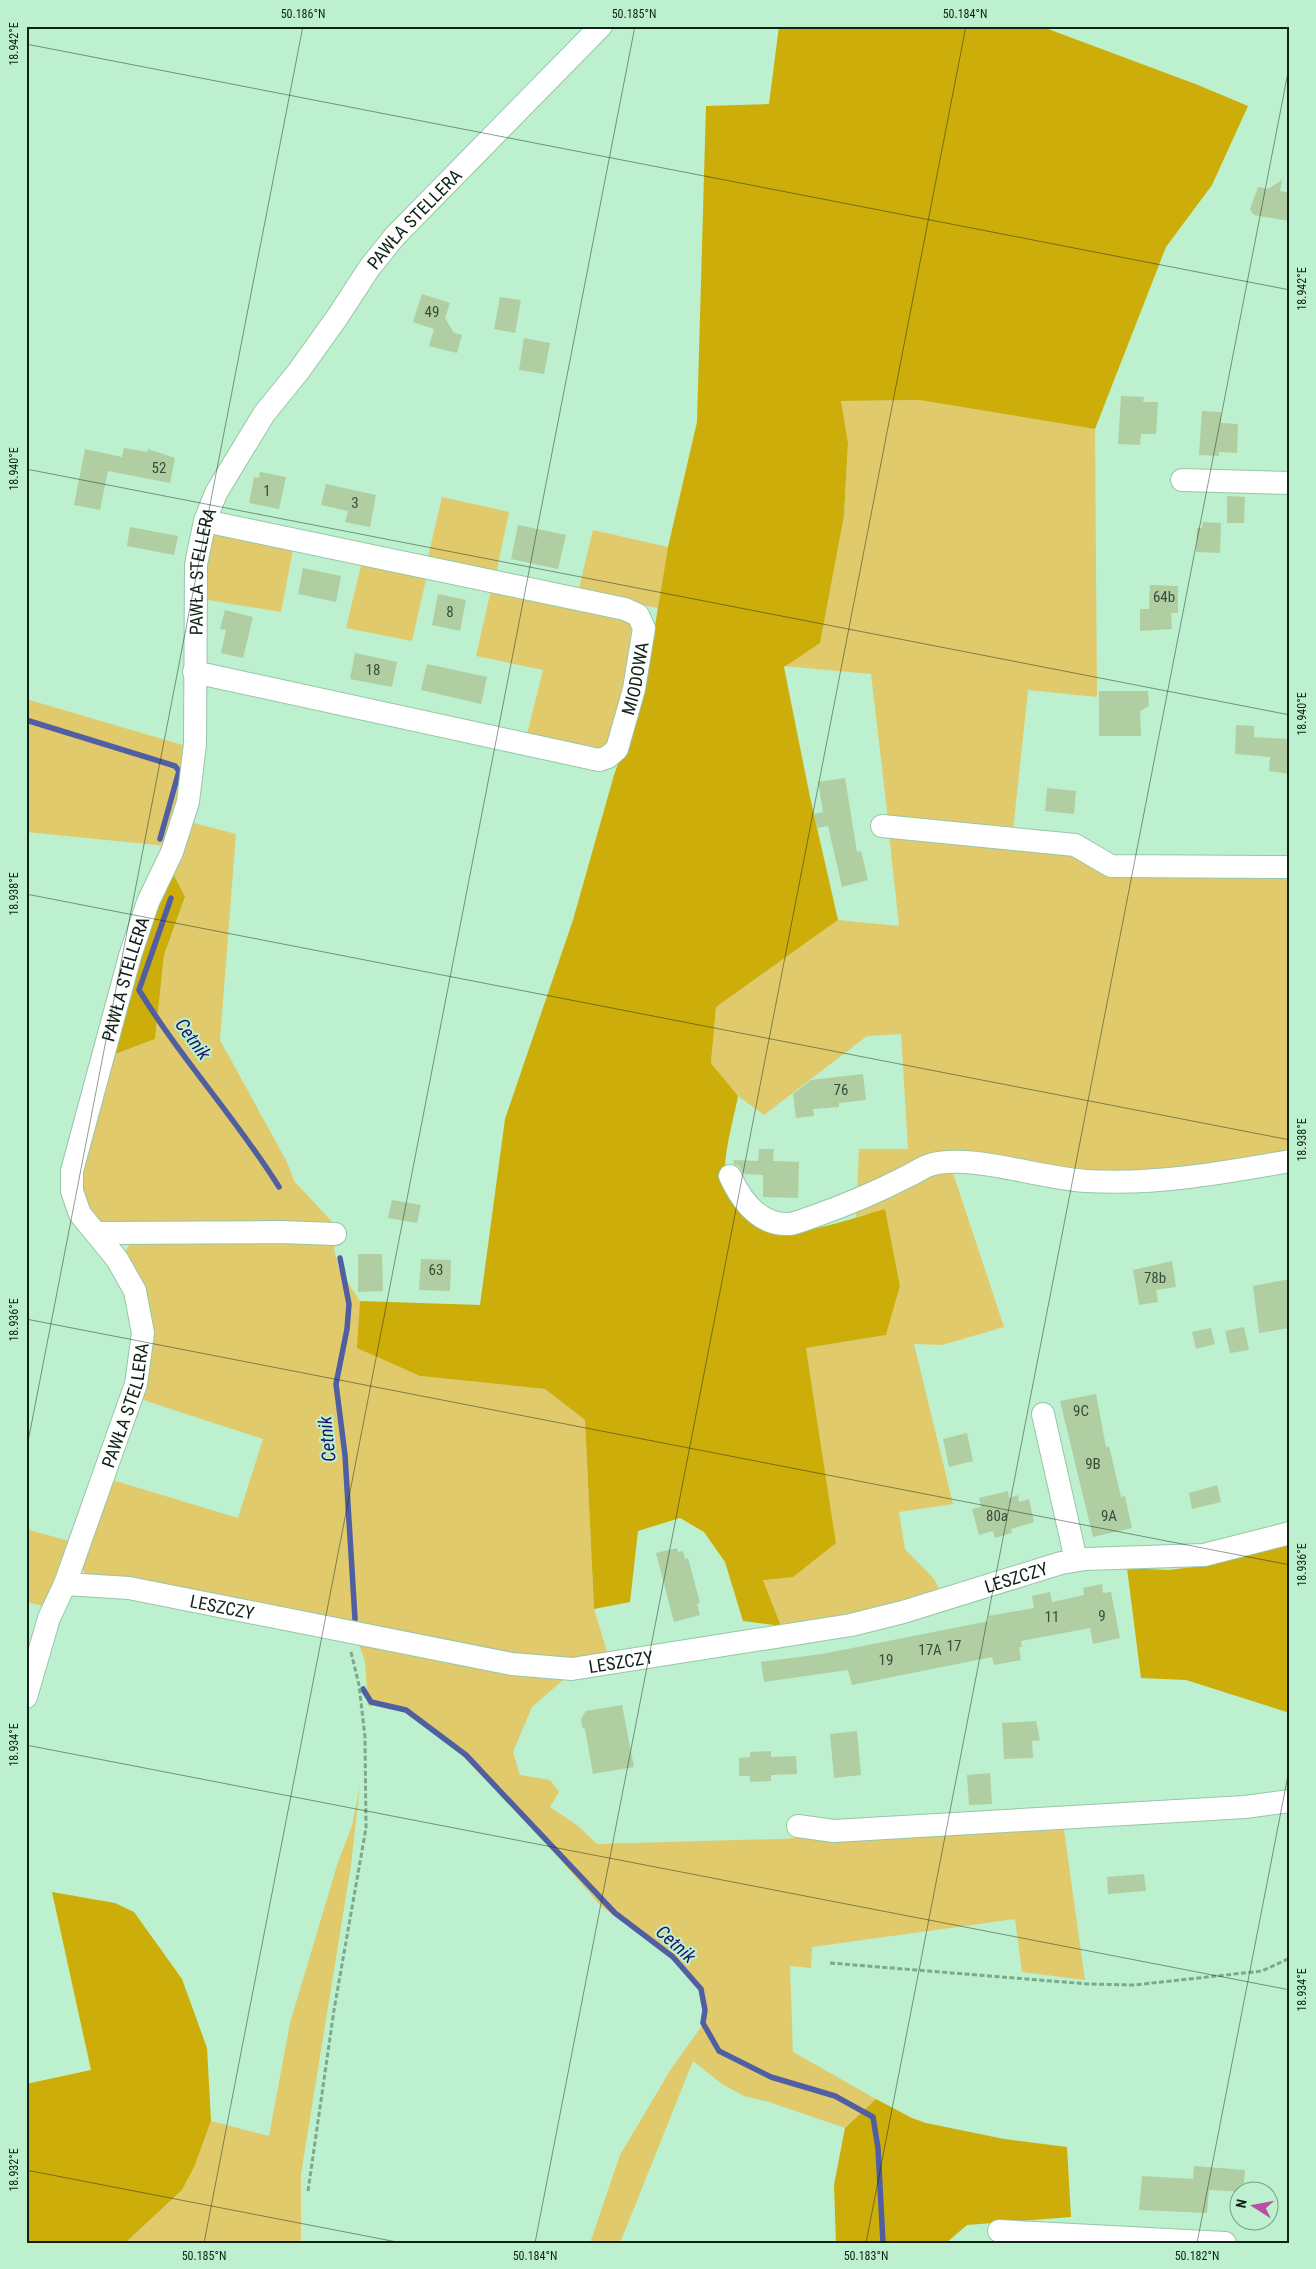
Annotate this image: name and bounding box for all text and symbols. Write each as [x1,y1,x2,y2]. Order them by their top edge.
text: 50.186°N [281,7,325,21]
text: 50.185°N [612,7,656,21]
text: 50.184°N [943,7,987,21]
text: 18.942°E [7,22,21,66]
street label: PAWŁA STELLERA [362,164,466,273]
text: 18.942°E [1295,267,1309,311]
house number: 49 [425,303,439,321]
text: 18.940°E [7,447,21,491]
house number: 52 [152,459,166,477]
house number: 1 [263,482,271,500]
house number: 3 [351,494,359,512]
street label: PAWŁA STELLERA [185,504,220,635]
house number: 64b [1153,588,1175,606]
house number: 8 [446,603,454,621]
street label: MIODOWA [617,640,652,717]
house number: 18 [366,661,380,679]
text: 18.940°E [1295,692,1309,736]
text: 18.938°E [7,872,21,916]
street label: PAWŁA STELLERA [97,913,153,1044]
water label: Cetnik [170,1014,216,1065]
house number: 76 [834,1081,848,1099]
text: 18.938°E [1295,1118,1309,1162]
house number: 63 [429,1261,443,1279]
house number: 78b [1144,1269,1166,1287]
text: 18.936°E [7,1298,21,1342]
street label: PAWŁA STELLERA [97,1341,152,1470]
house number: 9C [1073,1402,1089,1420]
water label: Cetnik [313,1414,341,1463]
house number: 9B [1085,1455,1101,1473]
house number: 80a [986,1507,1008,1525]
house number: 9A [1101,1507,1117,1525]
text: 18.936°E [1295,1543,1309,1587]
street label: LESZCZY [982,1557,1051,1597]
street label: LESZCZY [188,1590,257,1623]
house number: 9 [1098,1607,1106,1625]
house number: 11 [1045,1608,1059,1626]
house number: 17 [947,1637,961,1655]
house number: 17A [918,1641,942,1659]
street label: LESZCZY [587,1646,655,1677]
house number: 19 [879,1651,893,1669]
text: 18.934°E [7,1723,21,1767]
water label: Cetnik [651,1920,701,1968]
text: 18.934°E [1295,1968,1309,2012]
text: 18.932°E [7,2148,21,2192]
north arrow [1228,2182,1278,2232]
text: N [1233,2198,1250,2209]
text: 50.185°N [182,2249,226,2263]
text: 50.184°N [513,2249,557,2263]
text: 50.183°N [844,2249,888,2263]
text: 50.182°N [1175,2249,1219,2263]

